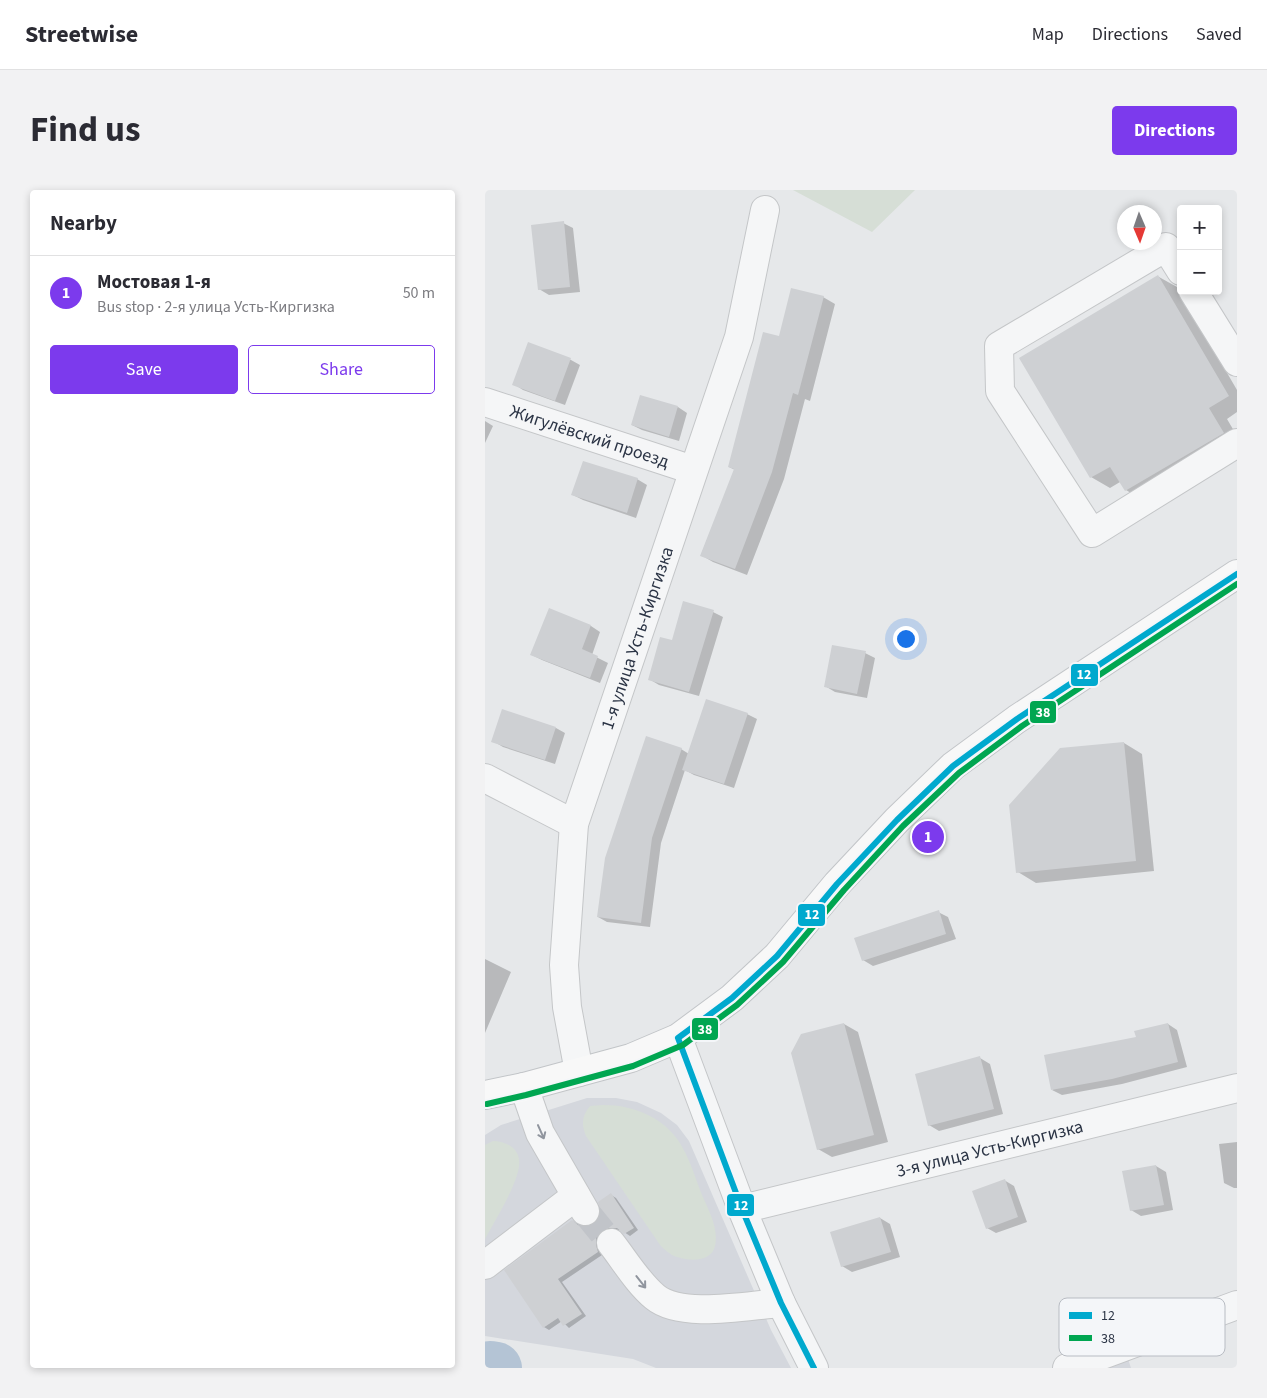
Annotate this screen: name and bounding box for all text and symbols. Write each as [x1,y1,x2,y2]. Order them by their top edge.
text: Streetwise [25,17,138,52]
text: Map [1032,22,1064,47]
text: Directions [1092,22,1168,47]
text: Saved [1196,22,1242,47]
text: Find us [30,105,140,155]
button: Directions [1112,106,1237,155]
north arrow [1117,205,1162,250]
map controls [1177,205,1222,295]
button: + [1177,205,1222,250]
text: Nearby [50,208,117,238]
button: − [1177,250,1222,295]
text: Мостовая 1-я [97,269,211,296]
text: 1 [62,282,70,304]
text: 50 m [403,282,435,304]
text: Bus stop · 2-я улица Усть-Киргизка [97,296,335,318]
button: Save [50,345,238,394]
button: Share [248,345,435,394]
street label: Жигулёвский проезд [507,399,673,474]
street label: 1-я улица Усть-Киргизка [594,543,680,733]
your location [893,626,919,652]
line badge: 12 [1070,663,1099,687]
text: 12 [1077,665,1091,685]
line badge: 38 [1029,700,1057,724]
text: 38 [1036,703,1050,723]
pin: 1 [912,818,944,856]
line badge: 12 [797,903,826,927]
text: 12 [805,905,819,925]
line badge: 38 [691,1017,719,1041]
text: 38 [698,1020,712,1040]
street label: 3-я улица Усть-Киргизка [894,1114,1086,1183]
one-way arrow [536,1124,546,1139]
line badge: 12 [726,1193,755,1217]
text: 12 [734,1196,748,1216]
one-way arrow [636,1275,646,1289]
legend [1059,1298,1225,1356]
text: 12 [1101,1306,1115,1326]
text: 38 [1101,1329,1115,1349]

